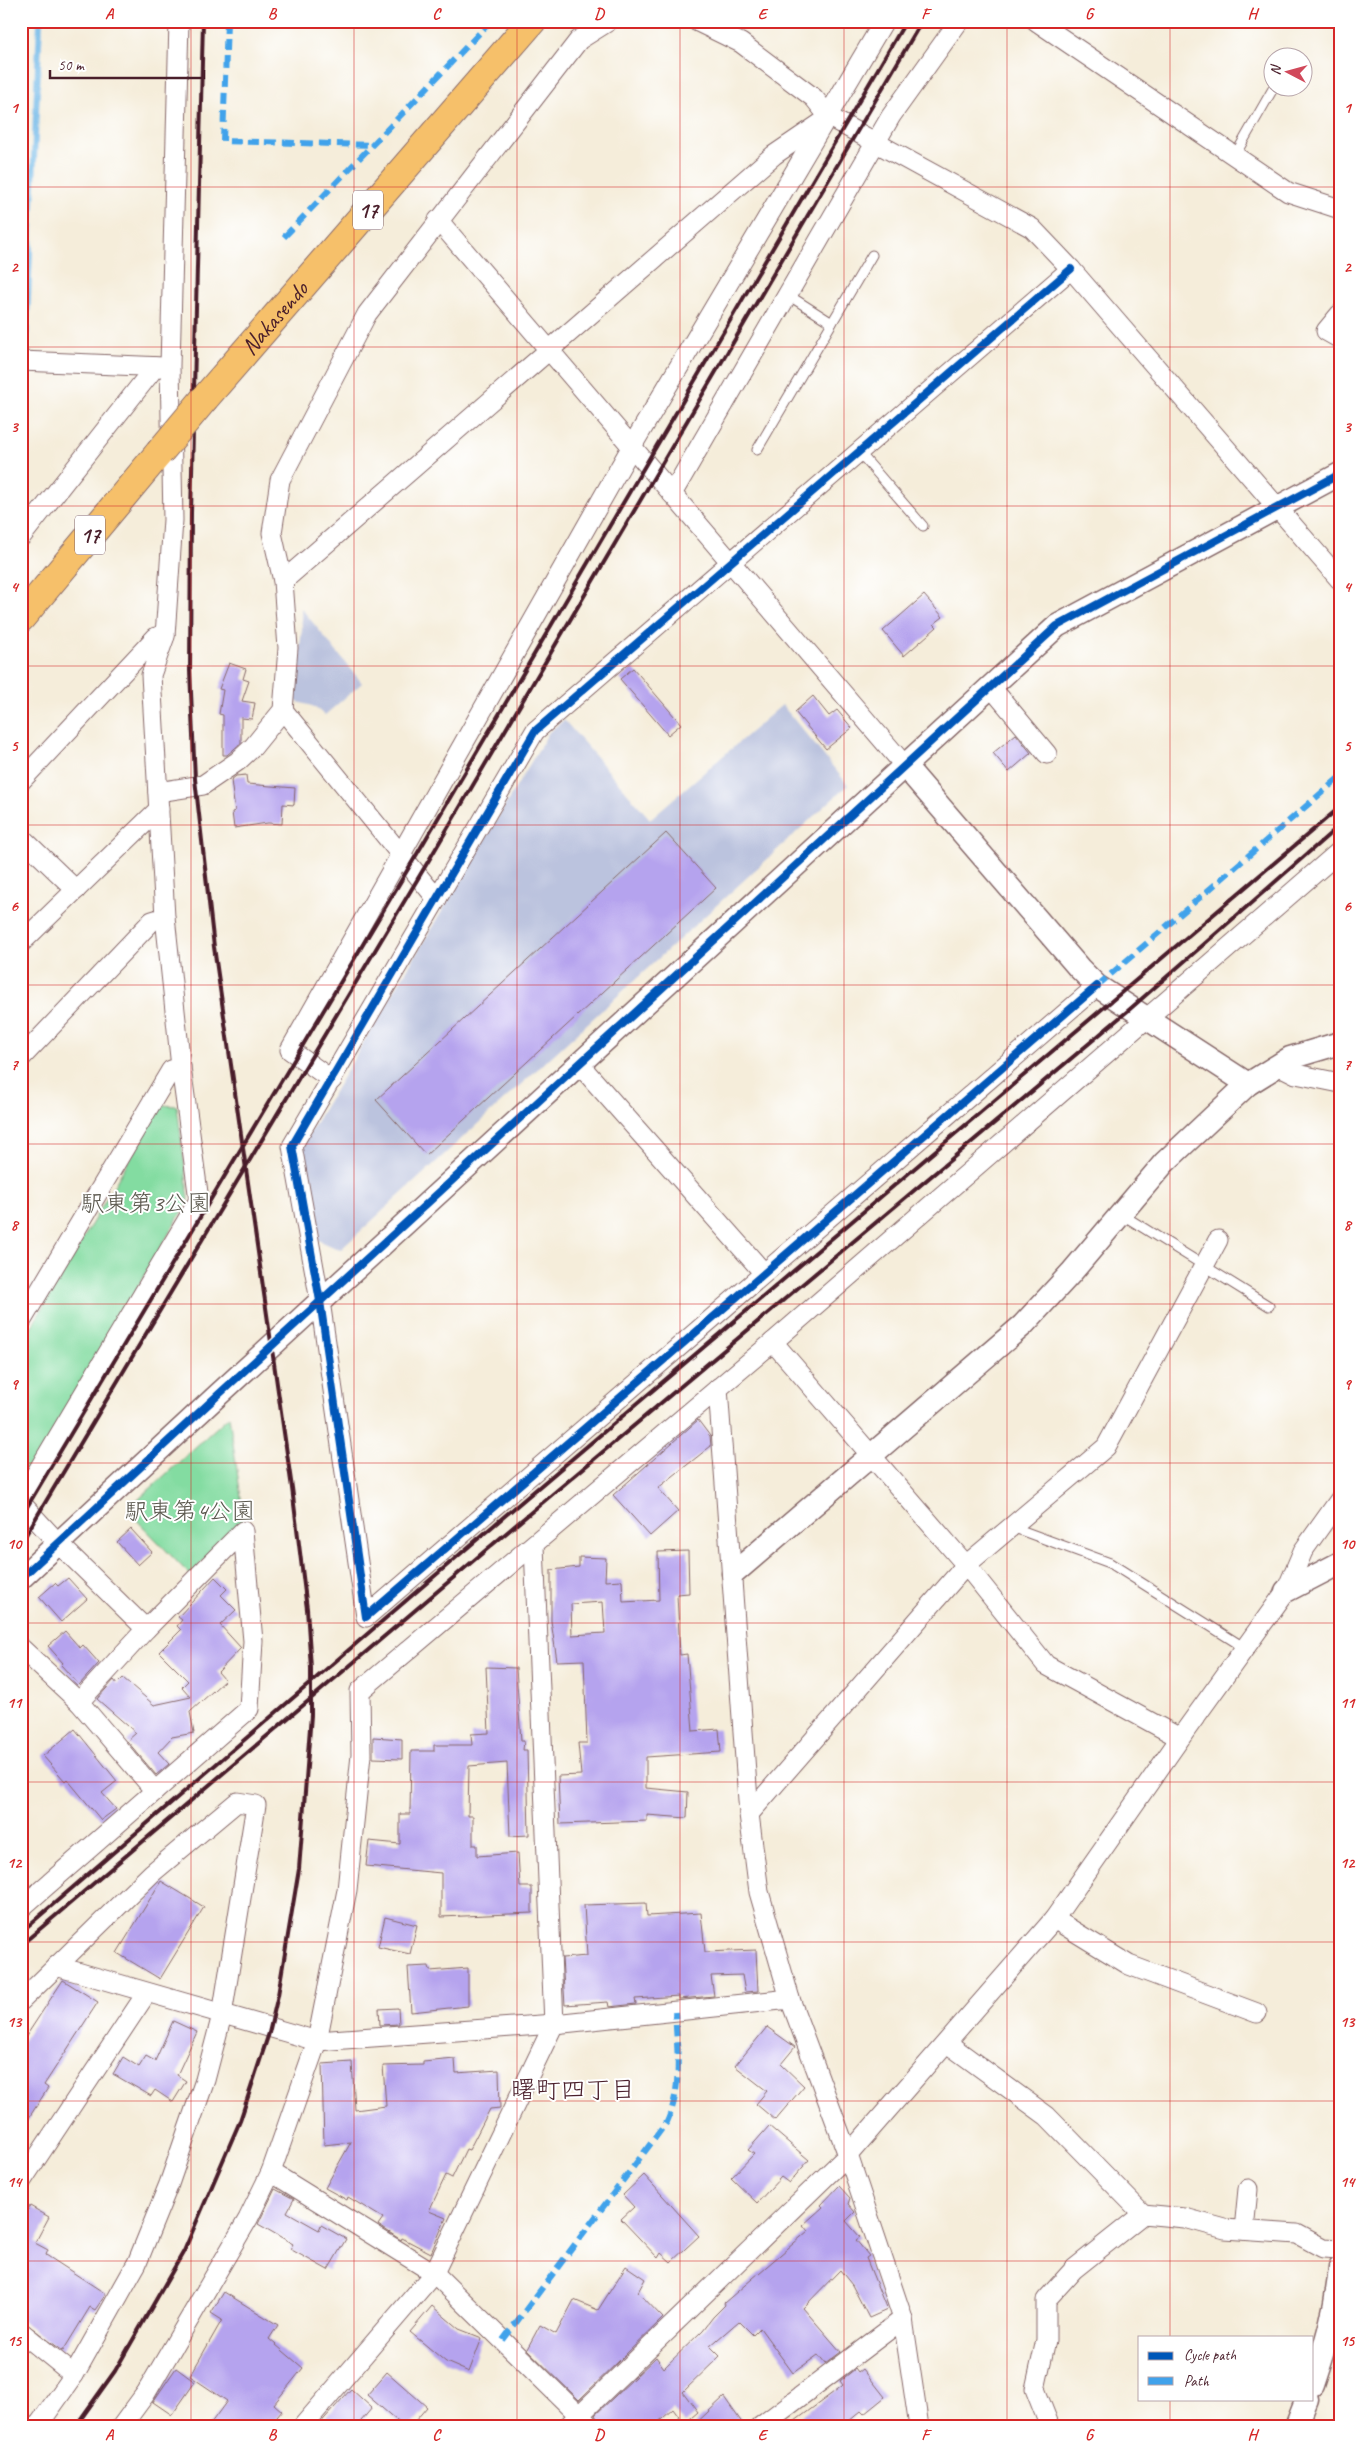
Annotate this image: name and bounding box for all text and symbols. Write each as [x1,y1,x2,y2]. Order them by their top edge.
text: A [105,4,115,24]
text: B [268,4,278,24]
text: C [432,4,442,24]
text: D [594,4,605,24]
text: E [758,4,769,24]
text: F [921,4,932,24]
text: G [1085,4,1095,24]
text: H [1247,4,1259,24]
scale bar [50,48,204,80]
north arrow [1264,48,1314,98]
text: 50 m [58,56,85,75]
text: N [1267,63,1285,76]
text: 1 [10,98,19,118]
text: 1 [1343,98,1352,118]
road number: 17 [353,190,383,230]
text: 2 [10,257,19,277]
text: 2 [1343,257,1352,277]
street label: Nakasendo [234,274,316,361]
text: 3 [10,417,19,437]
text: 3 [1343,417,1352,437]
road number: 17 [75,516,105,554]
text: 4 [10,577,19,597]
text: 4 [1343,577,1352,597]
text: 5 [11,736,20,756]
text: 5 [1344,736,1353,756]
text: 6 [10,896,19,916]
text: 6 [1343,896,1352,916]
text: 7 [10,1055,19,1075]
text: 7 [1343,1055,1352,1075]
park label: 駅東第3公園 [81,1188,211,1218]
text: 8 [10,1215,19,1235]
text: 8 [1343,1215,1352,1235]
text: 9 [10,1374,19,1394]
text: 9 [1343,1374,1352,1394]
park label: 駅東第4公園 [125,1496,255,1526]
text: 10 [7,1534,23,1554]
text: 10 [1340,1534,1356,1554]
text: 11 [7,1693,23,1713]
text: 11 [1340,1693,1356,1713]
text: 12 [7,1853,23,1873]
text: 12 [1340,1853,1356,1873]
text: 13 [7,2012,23,2032]
text: 13 [1340,2012,1356,2032]
district label: 曙町四丁目 [510,2074,636,2106]
text: 14 [7,2172,23,2192]
text: 14 [1340,2172,1356,2192]
text: 15 [7,2331,23,2351]
text: 15 [1340,2331,1356,2351]
legend [1138,2336,1314,2400]
text: Cycle path [1184,2346,1236,2365]
text: Path [1184,2372,1210,2391]
text: A [105,2425,115,2445]
text: B [268,2425,278,2445]
text: C [432,2425,442,2445]
text: D [594,2425,605,2445]
text: E [758,2425,769,2445]
text: F [921,2425,932,2445]
text: G [1085,2425,1095,2445]
text: H [1247,2425,1259,2445]

